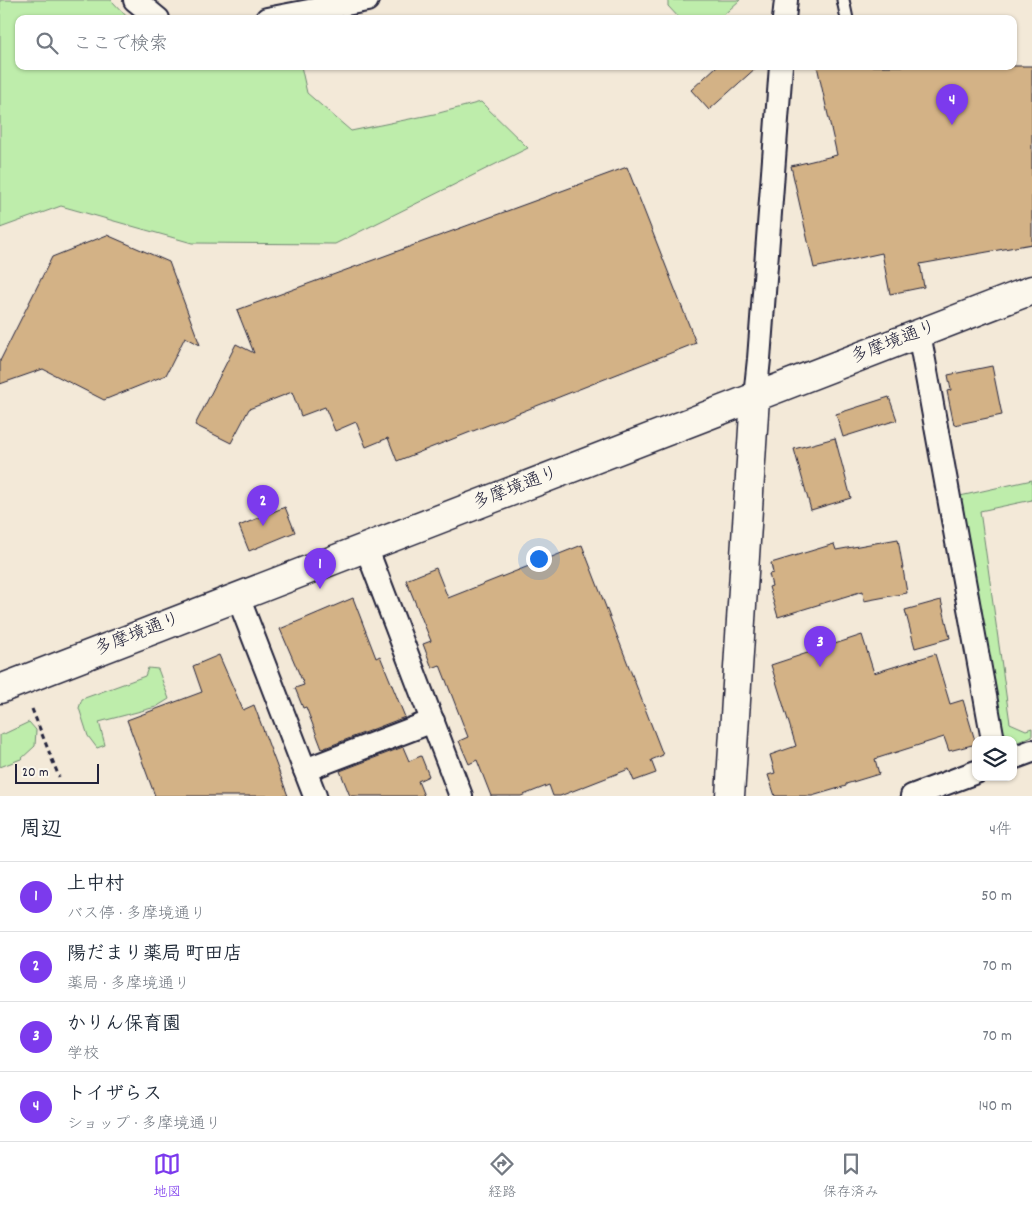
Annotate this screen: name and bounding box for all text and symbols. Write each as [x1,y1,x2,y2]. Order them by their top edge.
search box [15,15,1017,70]
icon: search [33,29,61,57]
text: ここで検索 [73,32,168,59]
pin: 4 [936,84,968,125]
street label: 多摩境通り [848,315,940,371]
street label: 多摩境通り [470,461,562,517]
pin: 2 [247,485,279,526]
your location [526,546,552,572]
pin: 1 [304,548,336,589]
street label: 多摩境通り [92,607,184,663]
pin: 3 [804,626,836,667]
map controls [972,736,1017,781]
button: layers [972,736,1017,781]
scale bar [15,761,99,784]
text: 20 m [22,763,49,783]
text: 周辺 [20,816,62,846]
text: 4件 [989,819,1012,842]
text: 上中村 [67,872,124,899]
text: 1 [34,885,38,908]
text: 50 m [981,885,1012,908]
text: バス停 · 多摩境通り [67,903,206,926]
text: 陽だまり薬局 町田店 [67,942,242,969]
text: 2 [33,955,40,978]
text: 70 m [982,955,1012,978]
text: 薬局 · 多摩境通り [67,973,190,996]
text: かりん保育園 [67,1012,181,1039]
text: 3 [32,1025,40,1048]
text: 70 m [982,1025,1012,1048]
text: 学校 [67,1043,99,1066]
text: トイザらス [67,1082,162,1109]
text: 4 [33,1095,39,1118]
text: 140 m [978,1095,1012,1118]
text: ショップ · 多摩境通り [67,1113,221,1136]
tab: 地図 [153,1150,181,1203]
tab: 経路 [488,1150,516,1203]
tab: 保存済み [823,1150,879,1203]

